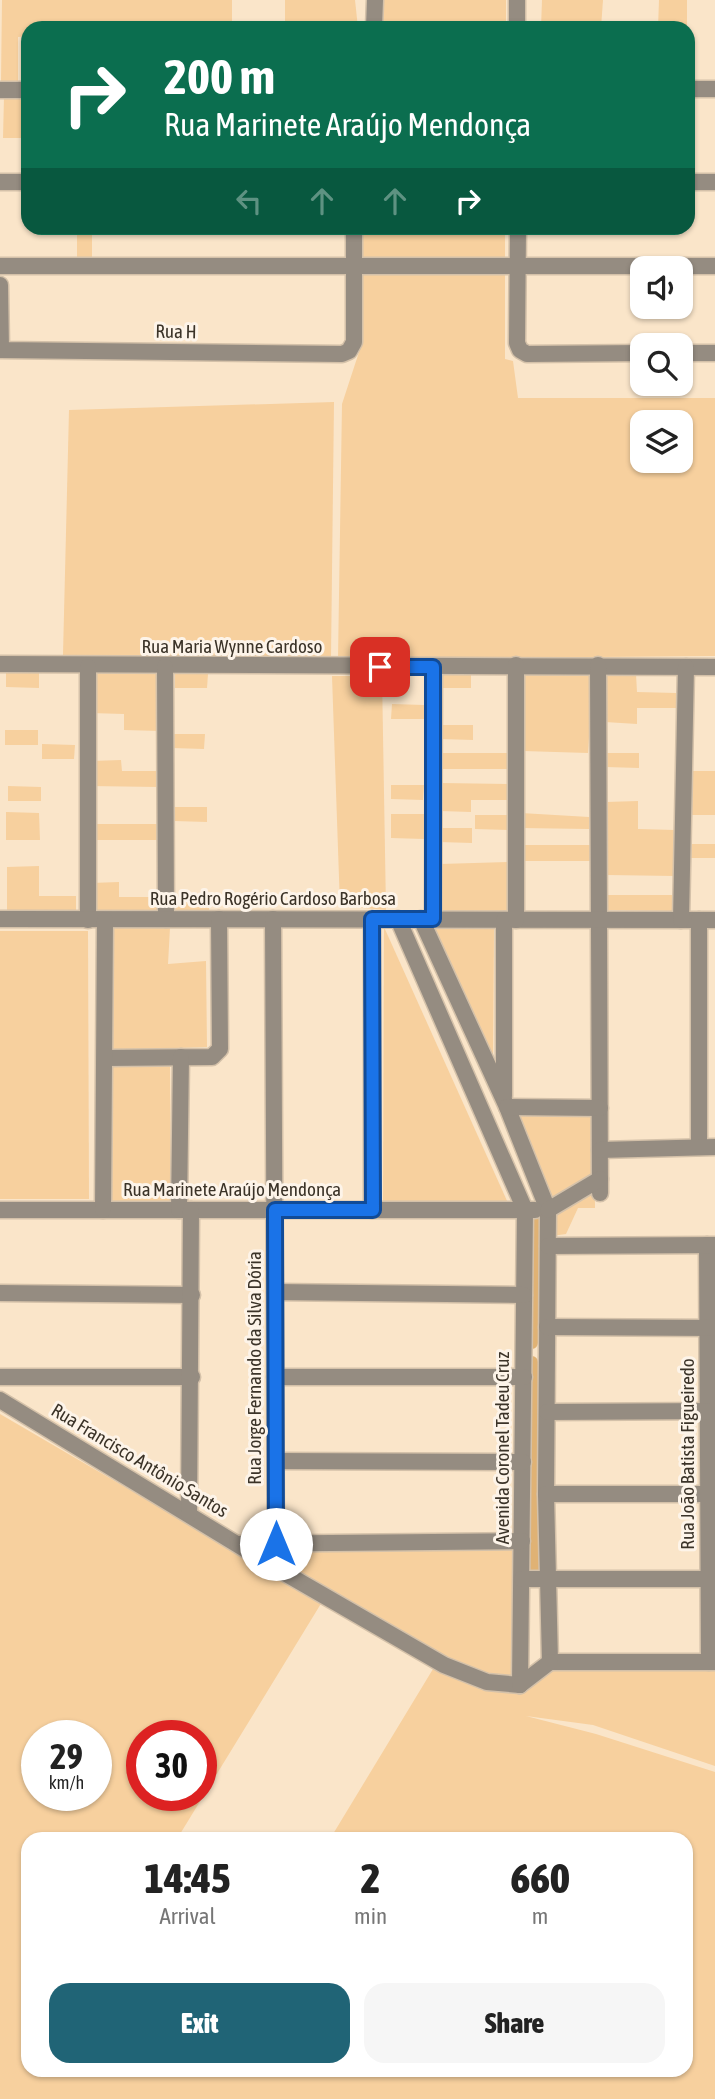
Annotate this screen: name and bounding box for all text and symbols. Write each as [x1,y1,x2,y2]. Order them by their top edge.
text: 200 m [164,48,275,104]
icon: right [49,49,140,140]
text: Rua Marinete Araújo Mendonça [164,106,531,143]
icon: left [230,182,268,220]
icon: ahead [303,182,341,220]
icon: ahead [376,182,414,220]
icon: right [449,182,487,220]
map controls [630,256,693,473]
button: sound [630,256,693,319]
street label: Rua H [155,320,197,342]
button: search [630,333,693,396]
button: layers [630,410,693,473]
street label: Rua Maria Wynne Cardoso [142,635,323,657]
pin [350,637,410,697]
icon: arrive [361,648,399,686]
street label: Rua Pedro Rogério Cardoso Barbosa [150,887,396,909]
street label: Rua Marinete Araújo Mendonça [123,1178,341,1200]
street label: Rua Jorge Fernando da Silva Dória [243,1251,265,1485]
street label: Avenida Coronel Tadeu Cruz [491,1352,513,1544]
street label: Rua João Batista Figueiredo [676,1358,698,1550]
street label: Rua Francisco Antônio Santos [48,1399,233,1522]
position arrow [239,1507,313,1581]
speed limit sign: 30 [126,1720,217,1811]
text: 29 [50,1736,83,1776]
text: km/h [49,1772,84,1793]
text: 14:45 [144,1854,231,1902]
text: 2 [361,1854,380,1902]
text: 660 [510,1854,570,1902]
text: Arrival [159,1903,216,1929]
text: min [354,1903,387,1929]
text: m [532,1903,548,1929]
button: Exit [49,1983,350,2063]
button: Share [364,1983,665,2063]

